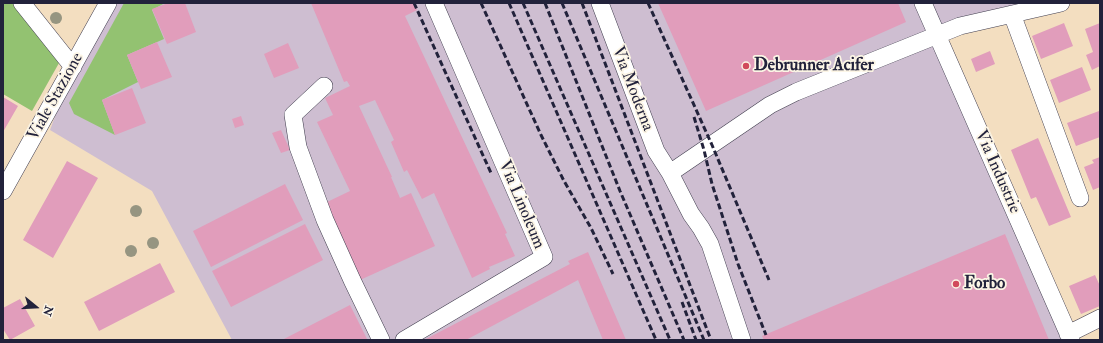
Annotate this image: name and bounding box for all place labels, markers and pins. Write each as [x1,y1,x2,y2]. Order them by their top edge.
place label: Debrunner Acifer [754,56,874,76]
marker: Debrunner Acifer [741,61,751,71]
place label: Forbo [964,274,1005,294]
marker: Forbo [951,279,961,289]

